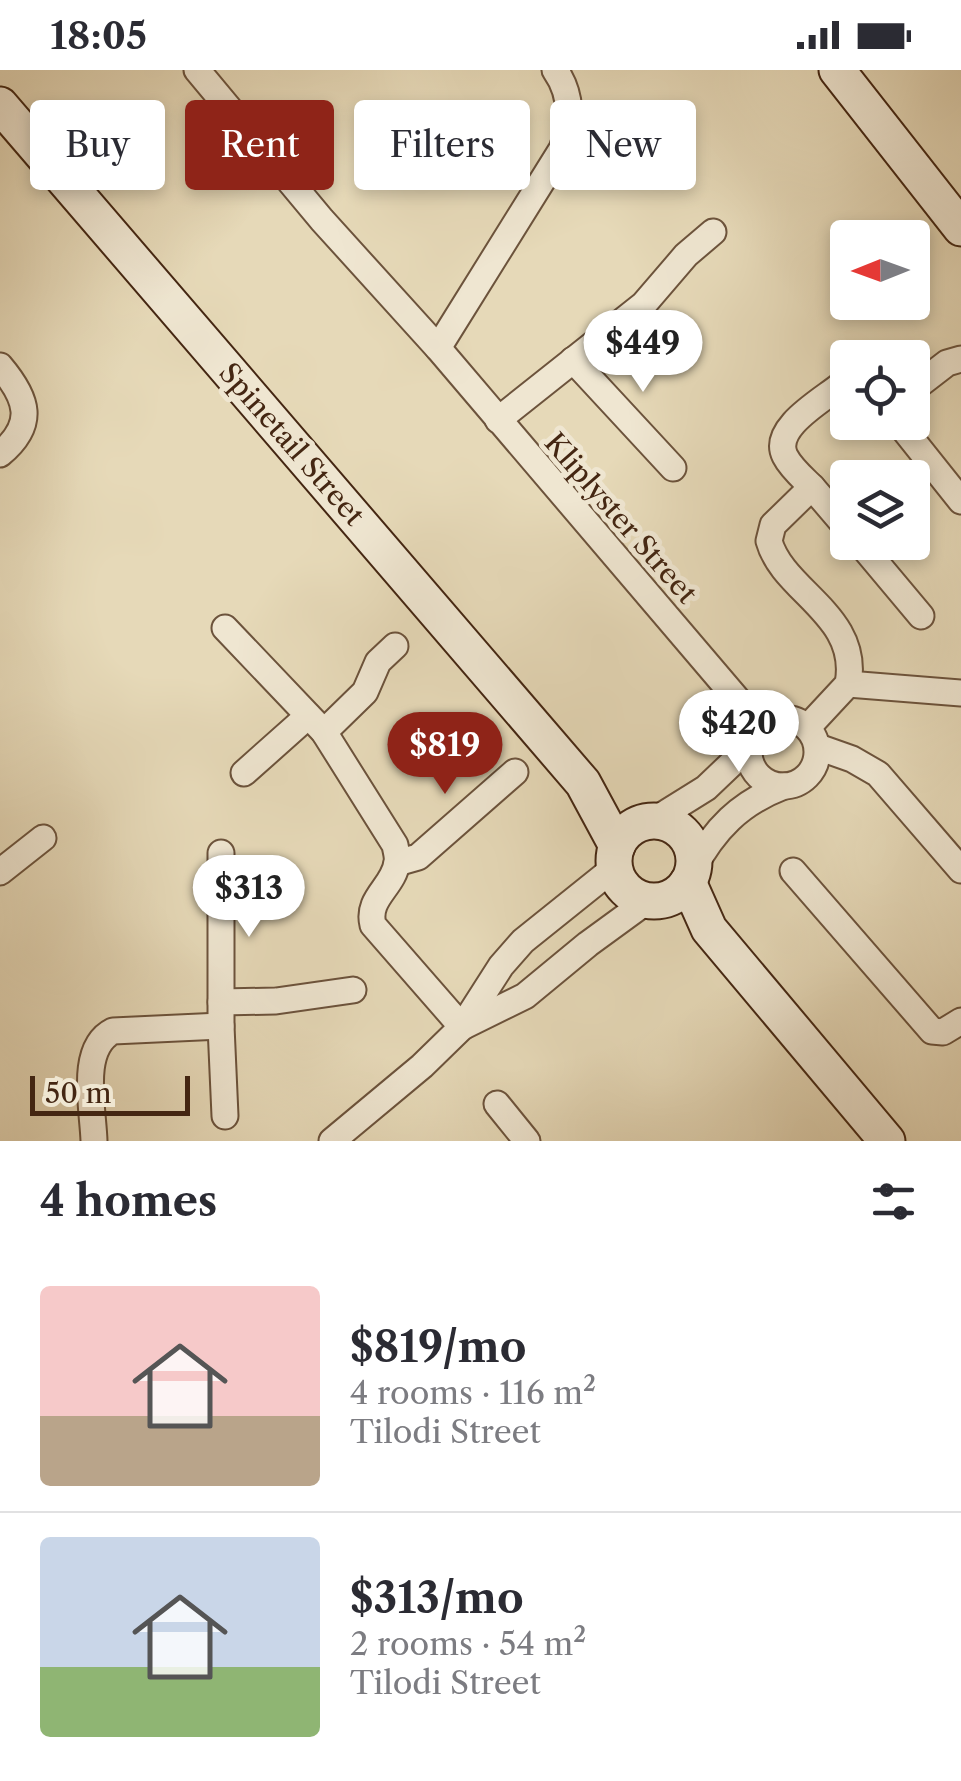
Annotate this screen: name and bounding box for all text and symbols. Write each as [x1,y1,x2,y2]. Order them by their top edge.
text: 18:05 [50,12,147,59]
chip: Buy [30,100,165,190]
chip: Rent [185,100,334,190]
chip: Filters [354,100,530,190]
chip: New [550,100,696,190]
north arrow [830,220,930,320]
map controls [830,220,930,560]
pin: $449 [584,310,702,395]
text: $449 [606,323,680,362]
button: locate [830,340,930,440]
street label: Spinetail Street [212,356,372,532]
street label: Kliplyster Street [538,426,704,610]
button: layers [830,460,930,560]
pin: $420 [680,690,798,775]
text: $420 [701,703,777,742]
pin: $819 [386,712,504,797]
text: $819 [409,725,481,764]
pin: $313 [190,855,308,940]
text: $313 [215,868,283,907]
scale bar [30,1071,190,1116]
text: 50 m [45,1076,112,1110]
icon: filters [866,1174,921,1229]
text: 4 homes [40,1175,217,1227]
text: $819/mo [350,1321,526,1373]
icon: home [120,1326,240,1446]
text: 4 rooms · 116 m² [350,1373,596,1412]
text: Tilodi Street [350,1412,541,1451]
text: $313/mo [350,1572,524,1624]
icon: home [120,1577,240,1697]
text: 2 rooms · 54 m² [350,1624,586,1663]
text: Tilodi Street [350,1663,541,1702]

